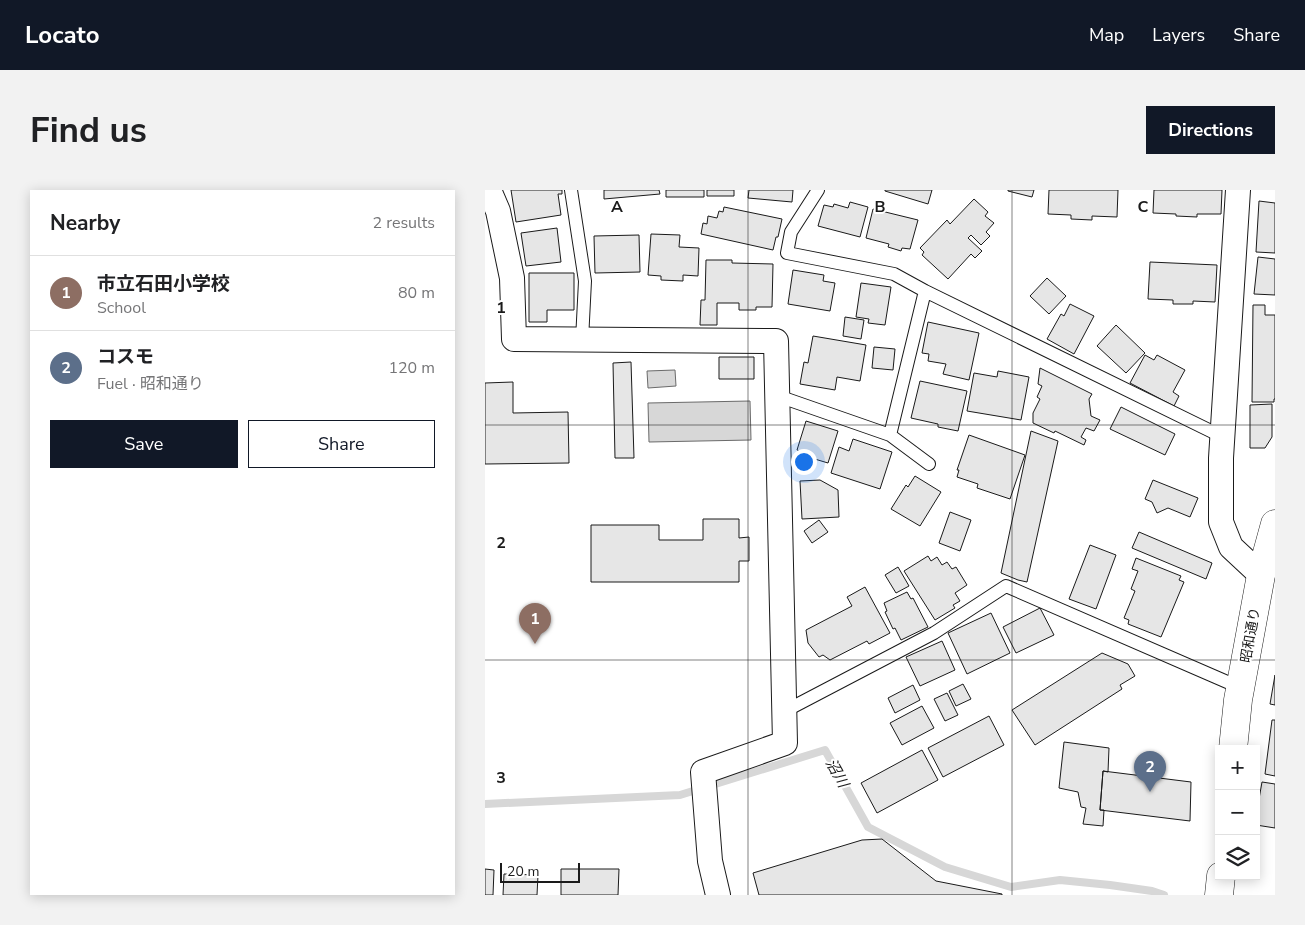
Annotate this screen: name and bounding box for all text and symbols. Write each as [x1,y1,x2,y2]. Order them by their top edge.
text: Locato [25,19,100,51]
text: Map [1089,23,1124,47]
text: Layers [1152,23,1205,47]
text: Share [1233,23,1280,47]
button: Directions [1146,106,1275,154]
text: Find us [30,107,147,154]
text: A [611,196,623,218]
text: B [874,196,886,218]
text: C [1138,196,1149,218]
text: Nearby [50,209,120,237]
text: 2 results [373,212,435,234]
text: 市立石田小学校 [97,271,230,297]
text: 1 [61,282,71,304]
text: 80 m [398,282,435,304]
text: School [97,297,146,319]
text: 1 [496,297,506,319]
text: コスモ [97,344,154,370]
text: 2 [61,357,71,379]
text: 120 m [388,357,435,379]
text: Fuel · 昭和通り [97,373,204,395]
button: Save [50,420,238,468]
button: Share [248,420,435,468]
your location [791,449,817,475]
text: 2 [496,532,506,554]
pin: 1 [519,603,551,644]
street label: 昭和通り [1236,606,1265,664]
map controls [1215,745,1260,880]
button: + [1215,745,1260,790]
pin: 2 [1134,751,1166,792]
water label: 沼川 [821,755,854,793]
text: 3 [496,767,506,789]
button: − [1215,790,1260,835]
button: layers [1215,835,1260,880]
scale bar [500,860,580,883]
text: 20 m [507,862,539,881]

